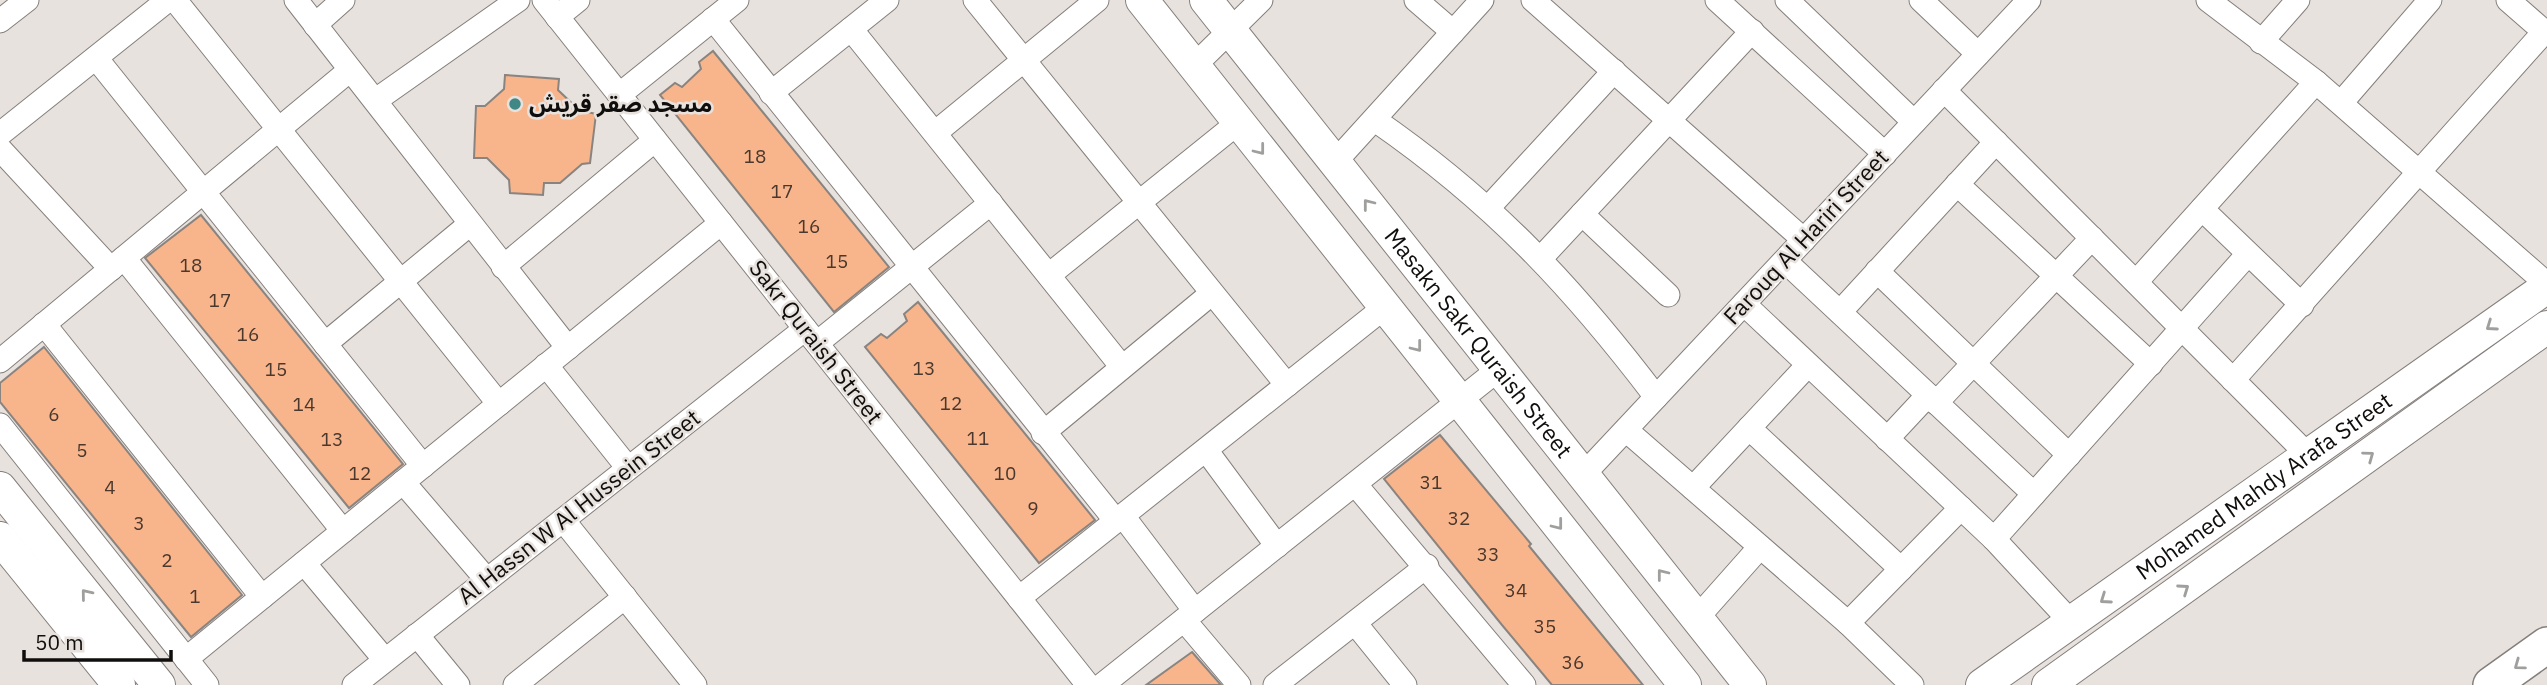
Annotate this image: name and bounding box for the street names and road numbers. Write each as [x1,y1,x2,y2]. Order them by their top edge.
street label: Farouq Al Hariri Street [1716,142,1894,330]
street label: Masakn Sakr Quraish Street [1379,221,1580,463]
street label: Sakr Quraish Street [743,253,890,429]
street label: Mohamed Mahdy Arafa Street [2130,385,2397,586]
street label: Al Hassn W Al Hussein Street [451,402,706,610]

